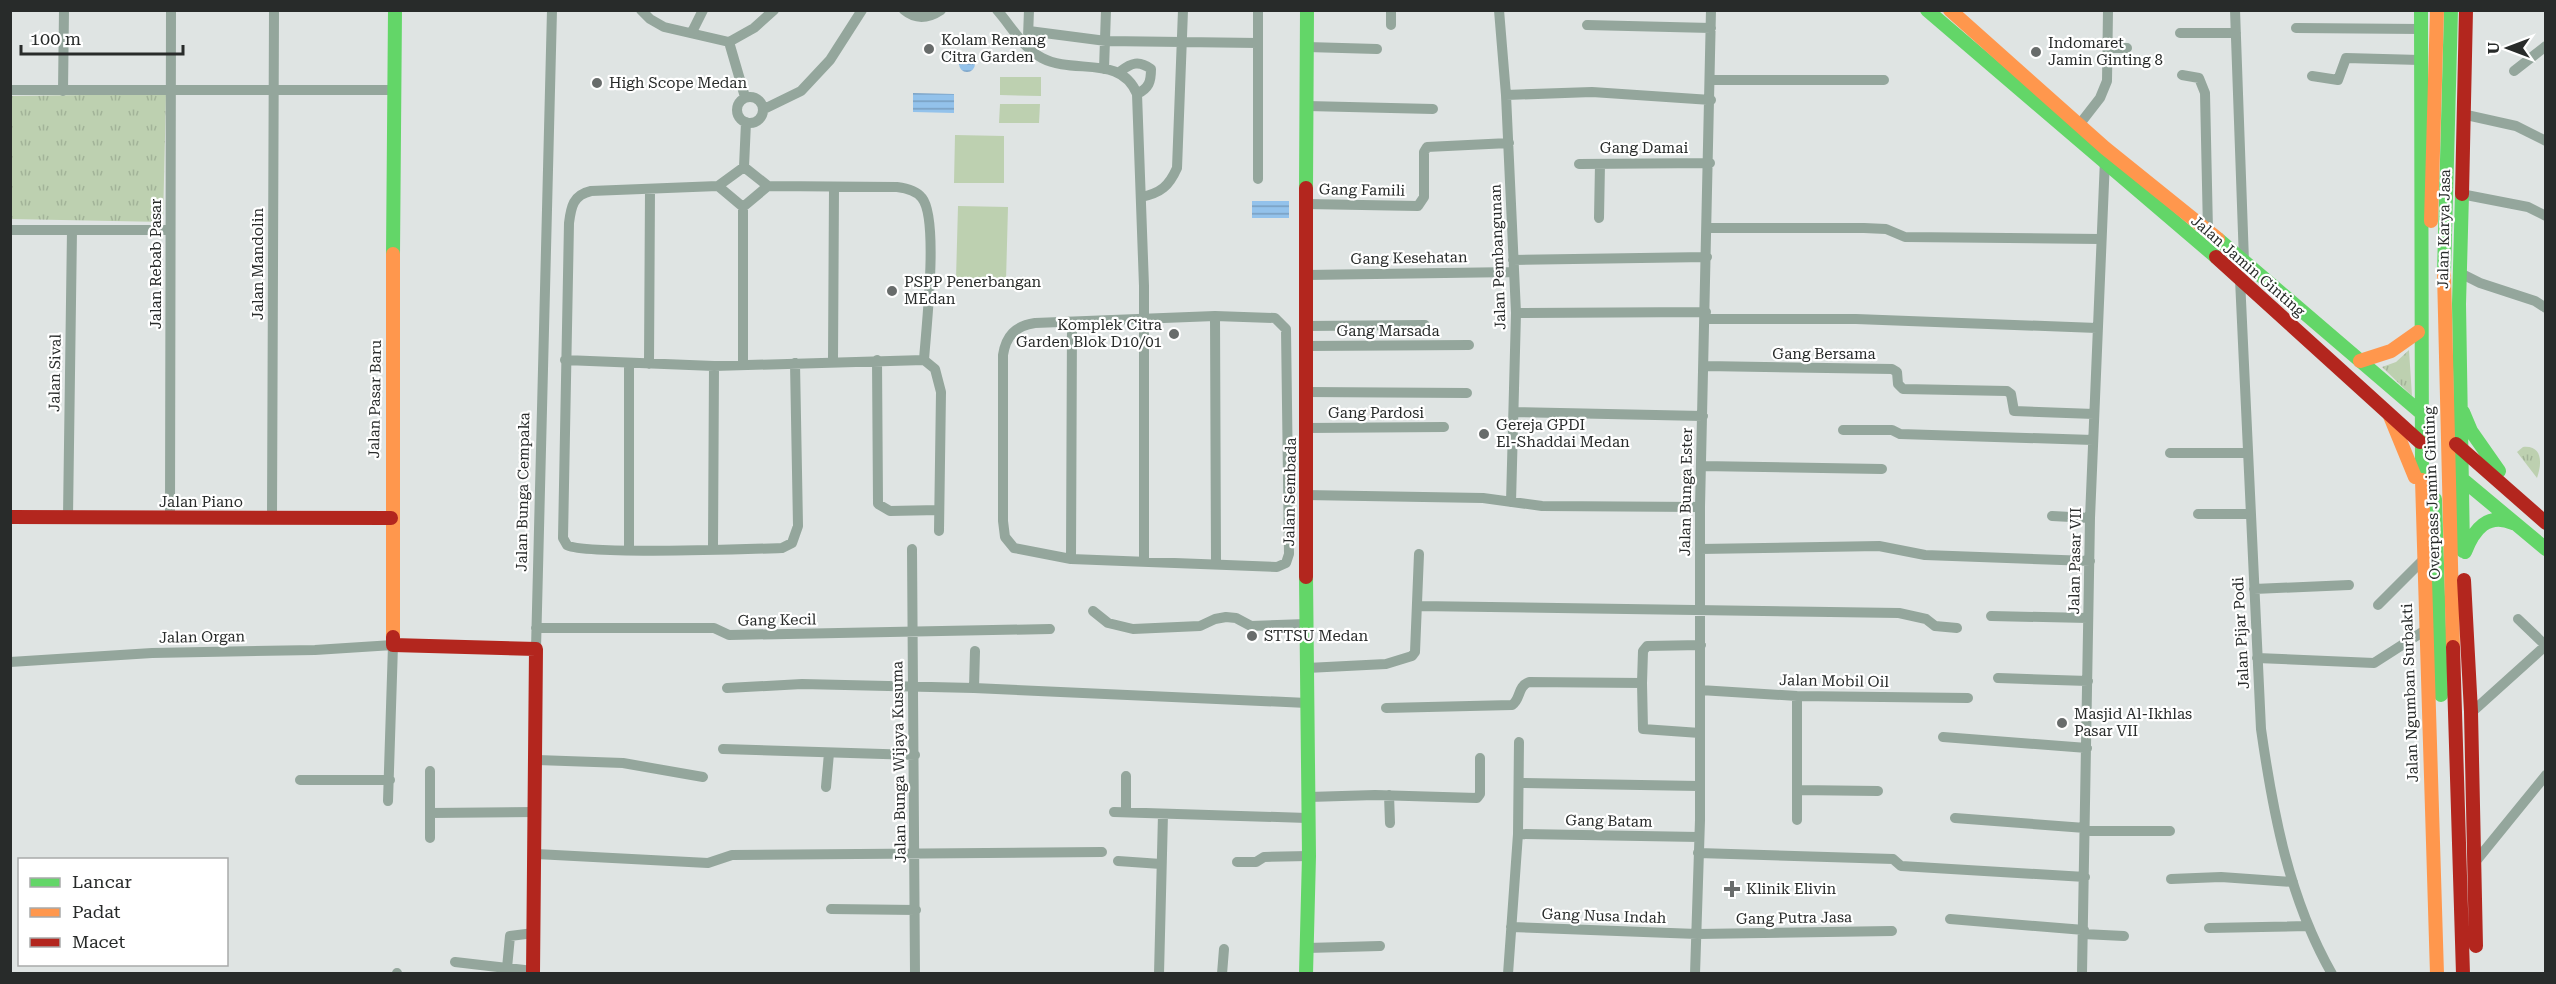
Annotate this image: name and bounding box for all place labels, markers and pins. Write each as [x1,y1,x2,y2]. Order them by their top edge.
place label: Kolam Renang Citra Garden [941,31,1046,66]
place label: Indomaret Jamin Ginting 8 [2048,34,2163,69]
marker: Kolam Renang Citra Garden [922,42,936,56]
marker: Indomaret Jamin Ginting 8 [2029,45,2043,59]
place label: High Scope Medan [609,74,747,92]
marker: High Scope Medan [590,76,604,90]
place label: PSPP Penerbangan MEdan [904,273,1042,308]
marker: PSPP Penerbangan MEdan [885,284,899,298]
place label: Komplek Citra Garden Blok D10/01 [1016,316,1162,351]
marker: Komplek Citra Garden Blok D10/01 [1167,327,1181,341]
place label: Gereja GPDI El-Shaddai Medan [1496,416,1630,451]
marker: Gereja GPDI El-Shaddai Medan [1477,427,1491,441]
place label: STTSU Medan [1264,627,1368,645]
marker: STTSU Medan [1245,629,1259,643]
place label: Masjid Al-Ikhlas Pasar VII [2074,705,2192,740]
marker: Masjid Al-Ikhlas Pasar VII [2055,716,2069,730]
marker: Klinik Elivin [1723,880,1741,898]
place label: Klinik Elivin [1746,880,1837,898]

